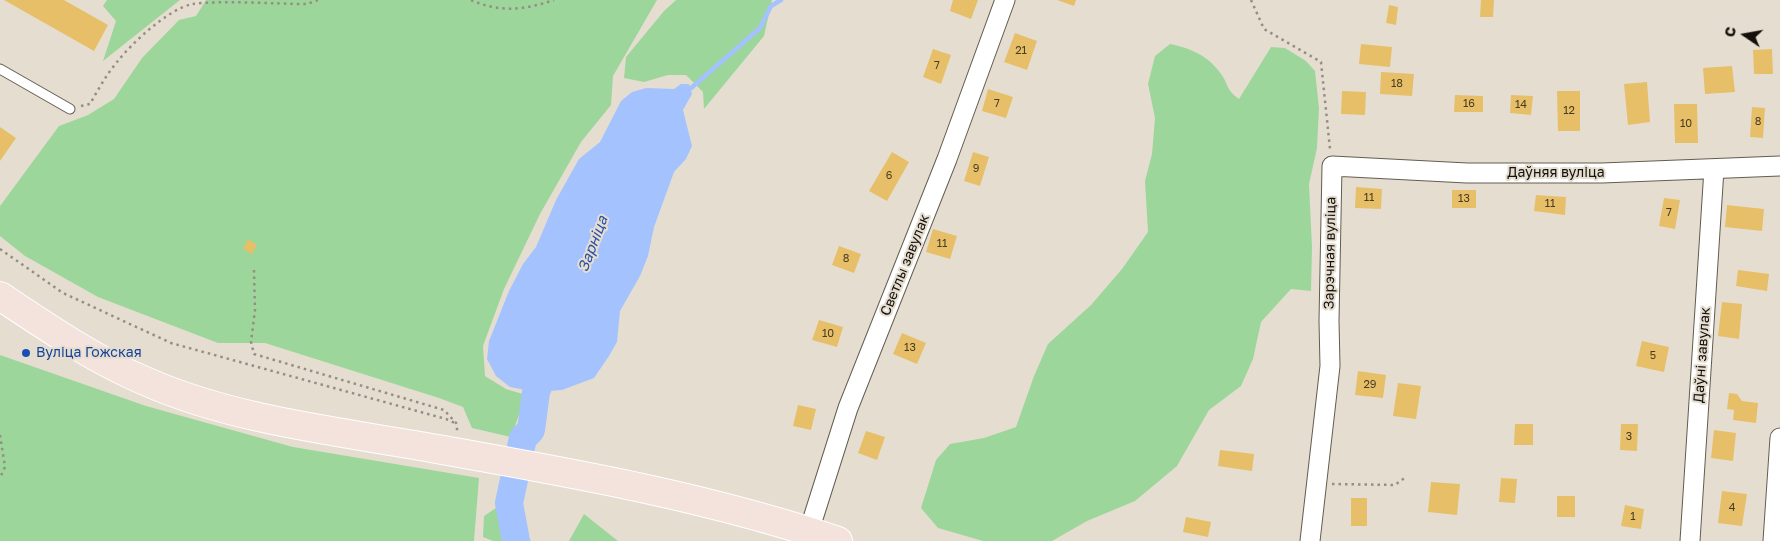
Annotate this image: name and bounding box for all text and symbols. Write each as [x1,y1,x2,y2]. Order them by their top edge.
north arrow [1720,10,1770,60]
text: С [1720,25,1739,38]
house number: 21 [1015,44,1027,58]
house number: 7 [934,59,940,73]
house number: 18 [1391,77,1403,91]
house number: 7 [994,97,1000,111]
house number: 16 [1463,97,1475,111]
house number: 14 [1515,98,1527,112]
house number: 12 [1563,104,1575,118]
house number: 8 [1755,115,1761,129]
house number: 10 [1680,117,1692,131]
house number: 9 [973,162,979,176]
street label: Даўняя вуліца [1507,165,1605,181]
house number: 6 [886,169,892,183]
house number: 11 [1364,191,1374,205]
house number: 13 [1458,192,1470,206]
street label: Зарэчная вуліца [1321,197,1339,309]
house number: 11 [1545,197,1555,211]
house number: 7 [1666,206,1672,220]
street label: Светлы завулак [877,212,933,318]
water label: Зарніца [574,214,612,274]
house number: 11 [937,237,947,251]
house number: 8 [843,252,849,266]
street label: Даўні завулак [1690,306,1714,404]
house number: 10 [822,327,834,341]
house number: 13 [904,341,916,355]
place label: Вуліца Гожская [36,345,142,361]
marker: Вуліца Гожская [20,347,32,359]
house number: 5 [1650,349,1656,363]
house number: 29 [1363,378,1377,392]
house number: 3 [1626,430,1632,444]
house number: 4 [1729,501,1735,515]
house number: 1 [1630,510,1636,524]

